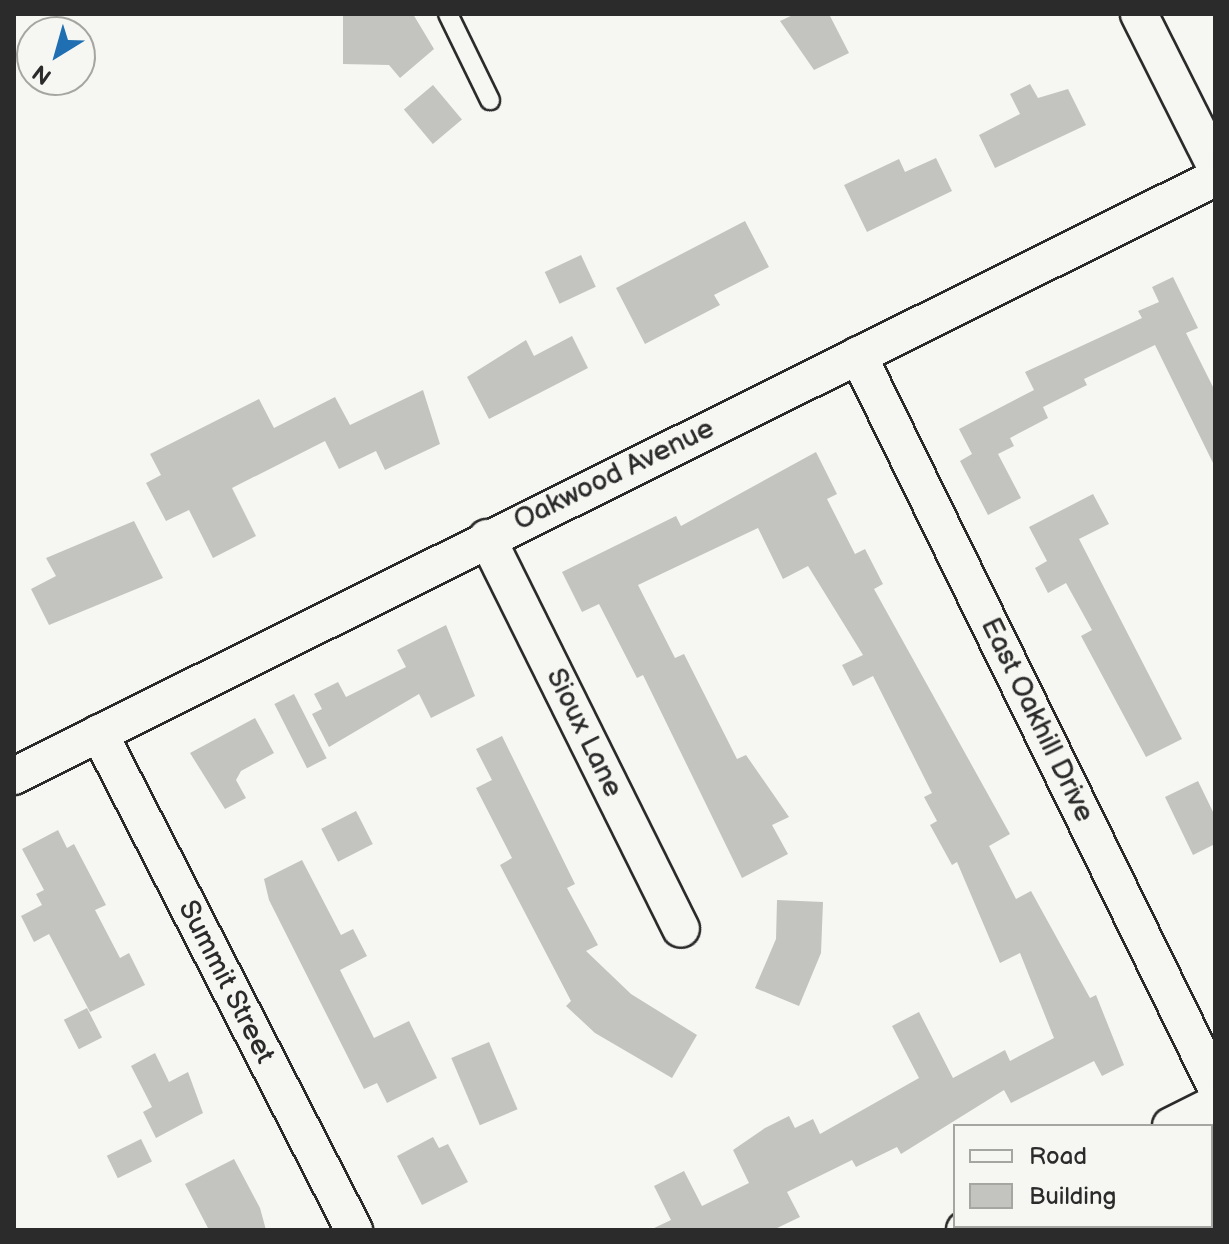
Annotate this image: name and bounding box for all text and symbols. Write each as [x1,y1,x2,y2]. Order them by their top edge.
north arrow [16,16,96,96]
text: N [28,58,57,90]
street label: Oakwood Avenue [508,412,720,538]
street label: East Oakhill Drive [973,613,1101,827]
street label: Sioux Lane [538,663,630,803]
street label: Summit Street [171,895,281,1069]
legend [953,1124,1213,1228]
text: Road [1029,1142,1087,1171]
text: Building [1029,1182,1116,1211]

